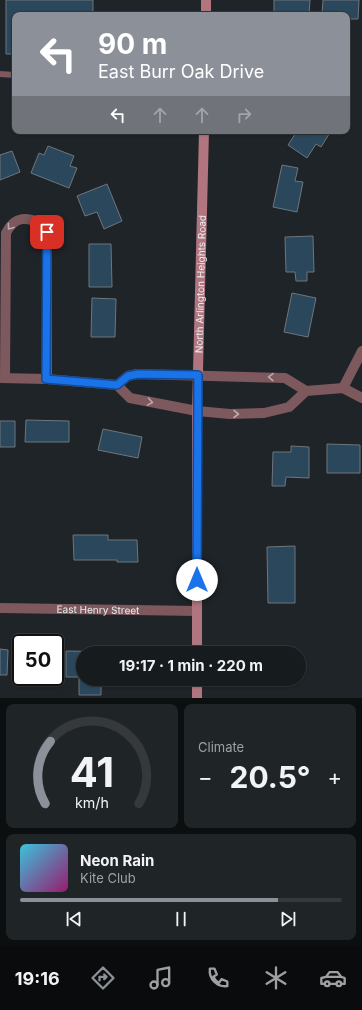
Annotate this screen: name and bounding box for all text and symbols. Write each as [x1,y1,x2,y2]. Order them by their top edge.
text: 90 m [98,27,167,61]
icon: left [32,28,84,80]
text: East Burr Oak Drive [98,61,264,82]
icon: left [107,104,129,126]
icon: ahead [149,104,171,126]
icon: ahead [191,104,213,126]
icon: right [233,104,255,126]
pin [30,215,64,249]
street label: North Arlington Heights Road [192,215,208,353]
icon: arrive [36,221,58,243]
one-way arrow [8,223,15,230]
one-way arrow [268,373,274,382]
one-way arrow [147,397,153,406]
one-way arrow [233,410,239,418]
position arrow [176,559,218,601]
street label: East Henry Street [56,603,140,616]
speed limit sign: 50 [12,634,64,686]
text: 19:17 · 1 min · 220 m [119,656,263,675]
text: Climate [198,739,244,755]
text: 41 [70,747,114,797]
text: 20.5° [230,759,310,795]
text: − [198,764,213,790]
text: + [327,764,342,790]
text: km/h [75,794,109,811]
text: Neon Rain [80,851,154,870]
text: Kite Club [80,870,136,886]
icon: previous [63,908,85,930]
icon: pause [170,908,192,930]
icon: next [277,908,299,930]
icon: directions [89,964,117,992]
icon: music [147,964,175,992]
icon: phone [204,964,232,992]
icon: climate [262,964,290,992]
icon: car [319,964,347,992]
text: 19:16 [15,968,60,989]

